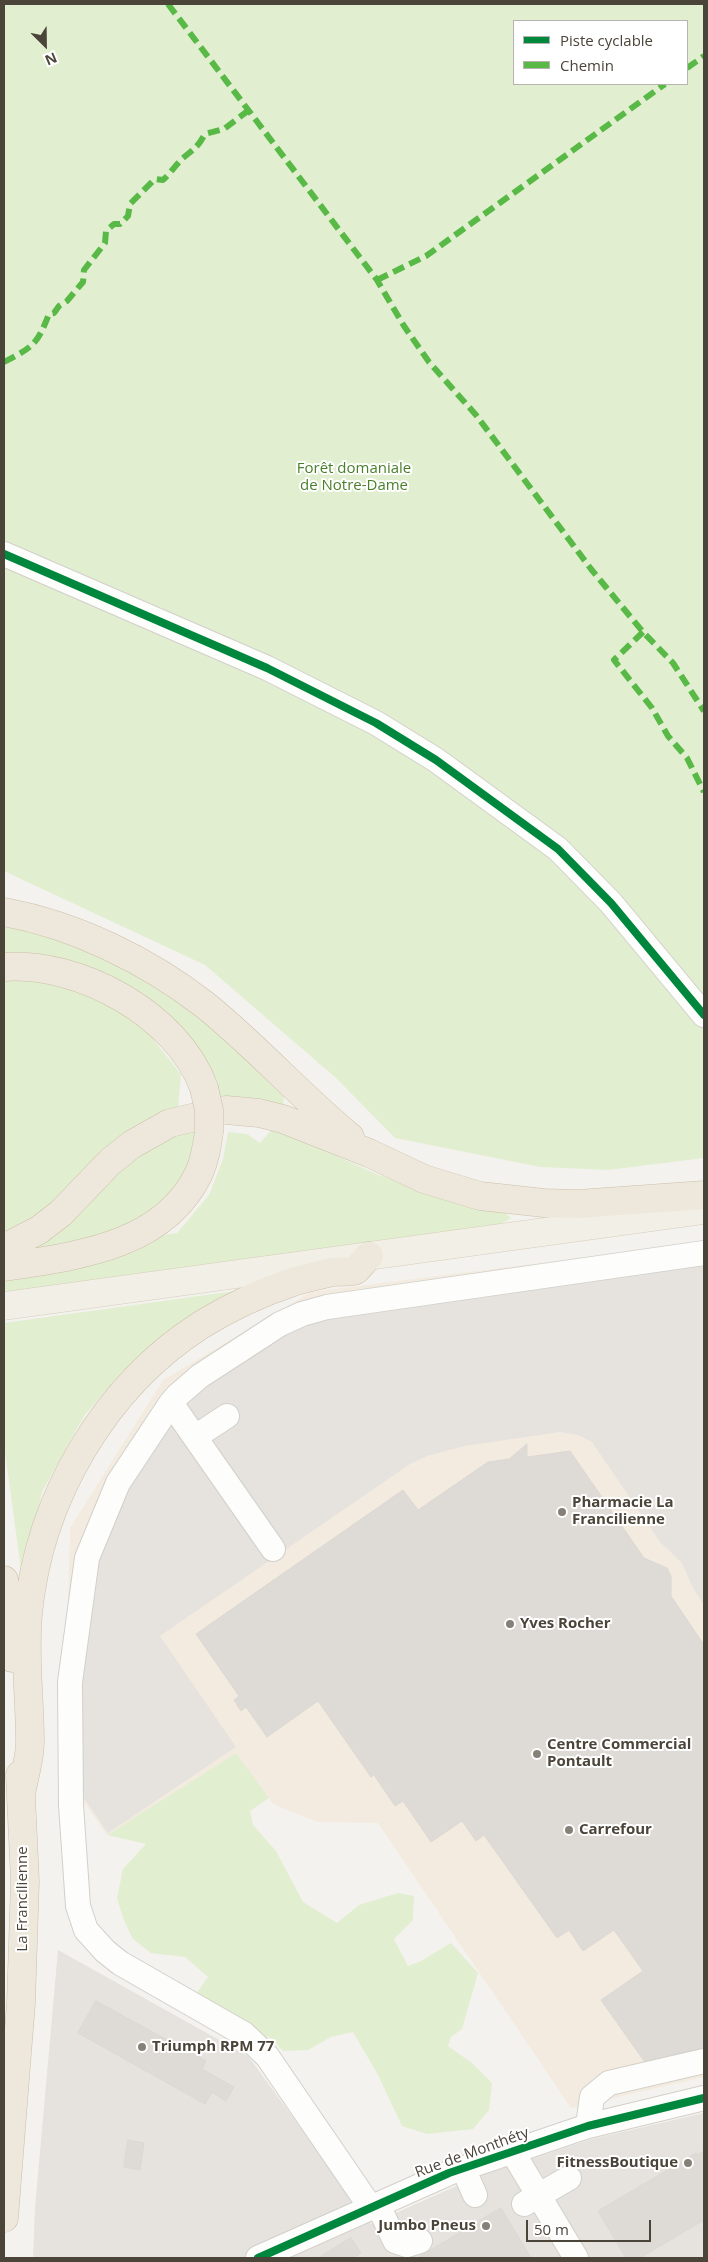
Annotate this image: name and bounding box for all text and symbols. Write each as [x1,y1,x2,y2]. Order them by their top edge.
north arrow [20,20,70,70]
legend [513,20,688,85]
text: Piste cyclable [560,30,653,50]
text: N [42,48,60,70]
text: Chemin [560,55,614,75]
park label: Forêt domaniale de Notre-Dame [297,460,411,495]
place label: Pharmacie La Francilienne [572,1494,674,1529]
marker: Pharmacie La Francilienne [556,1506,568,1518]
place label: Yves Rocher [520,1615,611,1633]
marker: Yves Rocher [504,1618,516,1630]
place label: Centre Commercial Pontault [547,1736,691,1771]
marker: Centre Commercial Pontault [531,1748,543,1760]
place label: Carrefour [579,1821,652,1839]
marker: Carrefour [563,1824,575,1836]
street label: La Francilienne [14,1846,32,1952]
place label: Triumph RPM 77 [152,2038,274,2056]
marker: Triumph RPM 77 [136,2041,148,2053]
street label: Rue de Monthéty [413,2124,531,2182]
place label: FitnessBoutique [557,2154,678,2172]
marker: FitnessBoutique [682,2157,694,2169]
scale bar [528,2210,653,2242]
place label: Jumbo Pneus [378,2217,476,2235]
text: 50 m [534,2219,569,2239]
marker: Jumbo Pneus [480,2220,492,2232]

